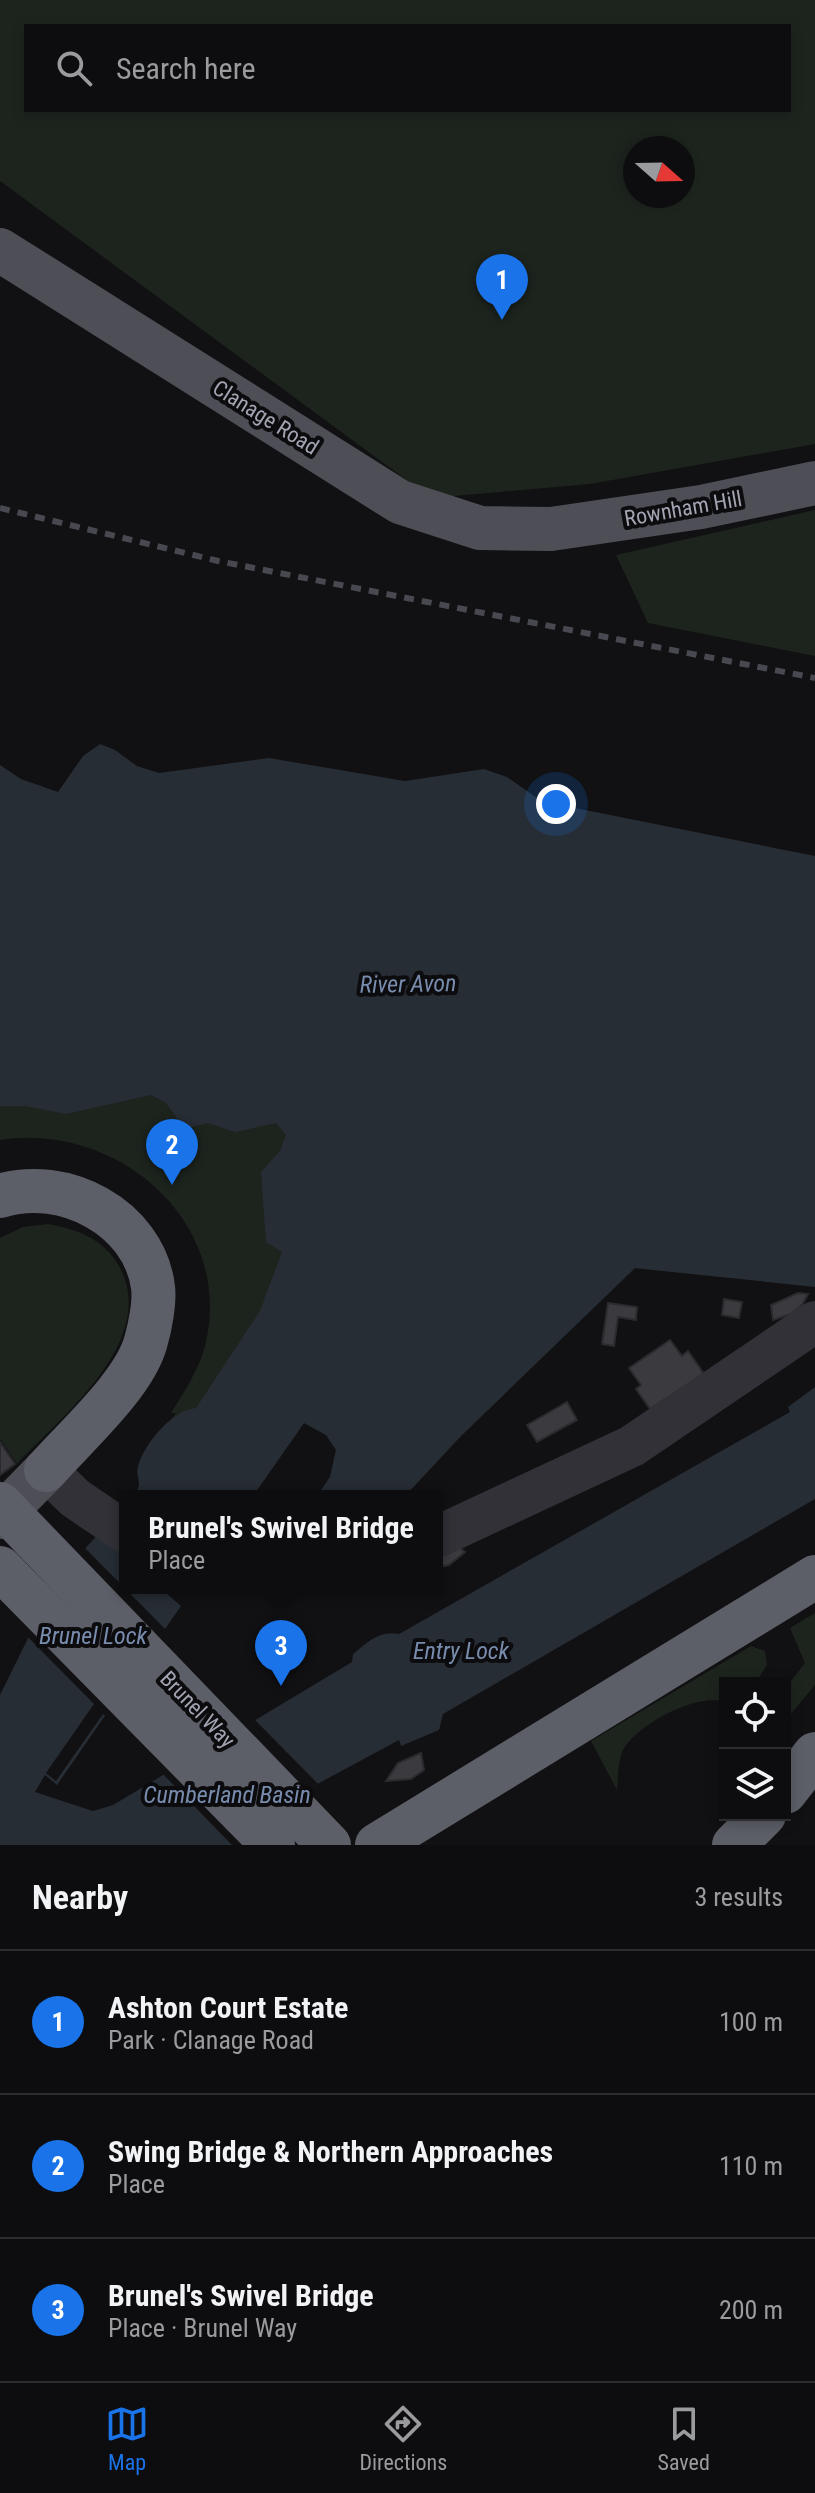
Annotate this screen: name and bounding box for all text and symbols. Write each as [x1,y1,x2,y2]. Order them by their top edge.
search box [24,24,791,112]
icon: search [52,46,96,90]
text: Search here [116,51,256,86]
north arrow [623,136,695,208]
pin: 1 [476,254,528,320]
street label: Clanage Road [208,375,323,460]
street label: Rownham Hill [622,486,744,531]
your location [536,784,576,824]
water label: River Avon [359,969,457,999]
pin: 2 [146,1119,198,1185]
popup [119,1490,443,1594]
text: Brunel's Swivel Bridge [148,1510,414,1545]
text: Place [148,1545,205,1575]
pin: 3 [255,1620,307,1686]
water label: Brunel Lock [39,1622,148,1650]
water label: Entry Lock [413,1637,510,1665]
street label: Brunel Way [155,1666,240,1753]
map controls [719,1677,791,1821]
button: locate [719,1677,791,1749]
button: layers [719,1749,791,1821]
water label: Cumberland Basin [143,1781,311,1809]
text: Nearby [32,1877,128,1917]
text: 3 results [694,1882,783,1912]
text: Ashton Court Estate [108,1990,348,2025]
text: 1 [51,2007,65,2037]
text: 100 m [719,2007,783,2037]
text: Park · Clanage Road [108,2025,314,2055]
text: Swing Bridge & Northern Approaches [108,2134,553,2169]
text: 2 [51,2151,65,2181]
text: 110 m [719,2151,783,2181]
text: Place [108,2169,165,2199]
text: Brunel's Swivel Bridge [108,2278,374,2313]
text: 3 [51,2295,65,2325]
text: 200 m [719,2295,783,2325]
text: Place · Brunel Way [108,2313,297,2343]
tab: Map [105,2402,149,2475]
tab: Directions [359,2402,447,2475]
tab: Saved [658,2402,710,2475]

